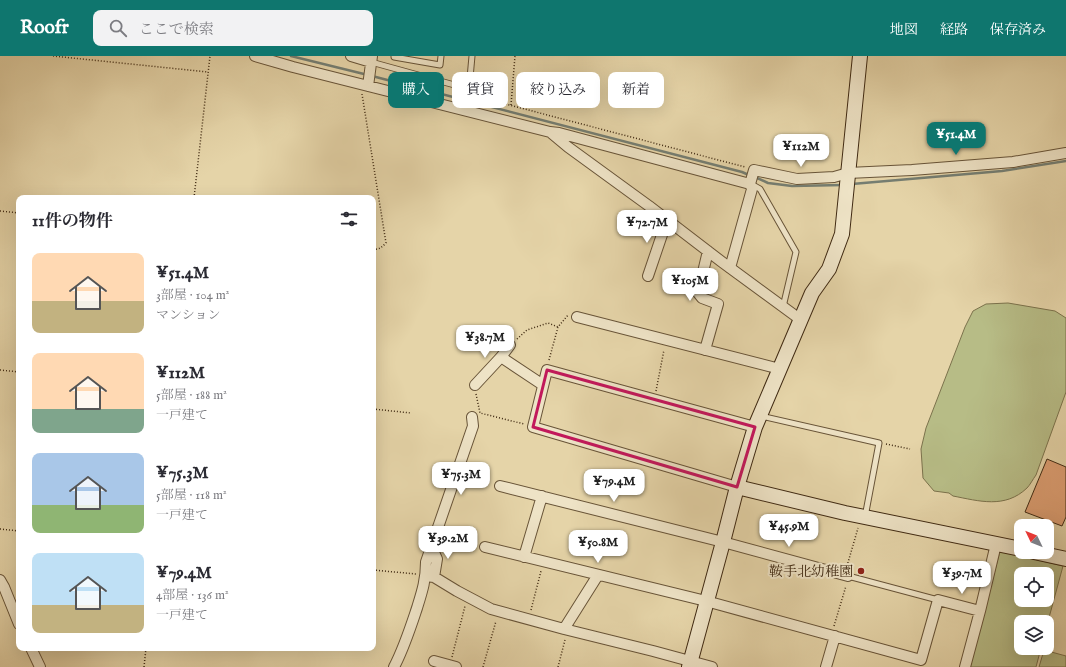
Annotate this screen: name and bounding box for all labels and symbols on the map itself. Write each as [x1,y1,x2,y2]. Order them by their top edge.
pin: ¥51.4M [923,122,989,156]
pin: ¥112M [773,134,829,168]
pin: ¥72.7M [614,210,680,244]
pin: ¥105M [662,268,718,302]
pin: ¥38.7M [452,325,518,359]
pin: ¥75.3M [428,462,494,496]
pin: ¥79.4M [581,469,647,503]
pin: ¥45.9M [756,514,822,548]
north arrow [1014,519,1054,559]
pin: ¥39.2M [415,526,481,560]
pin: ¥50.8M [565,530,631,564]
pin: ¥39.7M [929,561,995,595]
place label: 鞍手北幼稚園 [769,563,853,581]
marker: 鞍手北幼稚園 [856,566,866,576]

